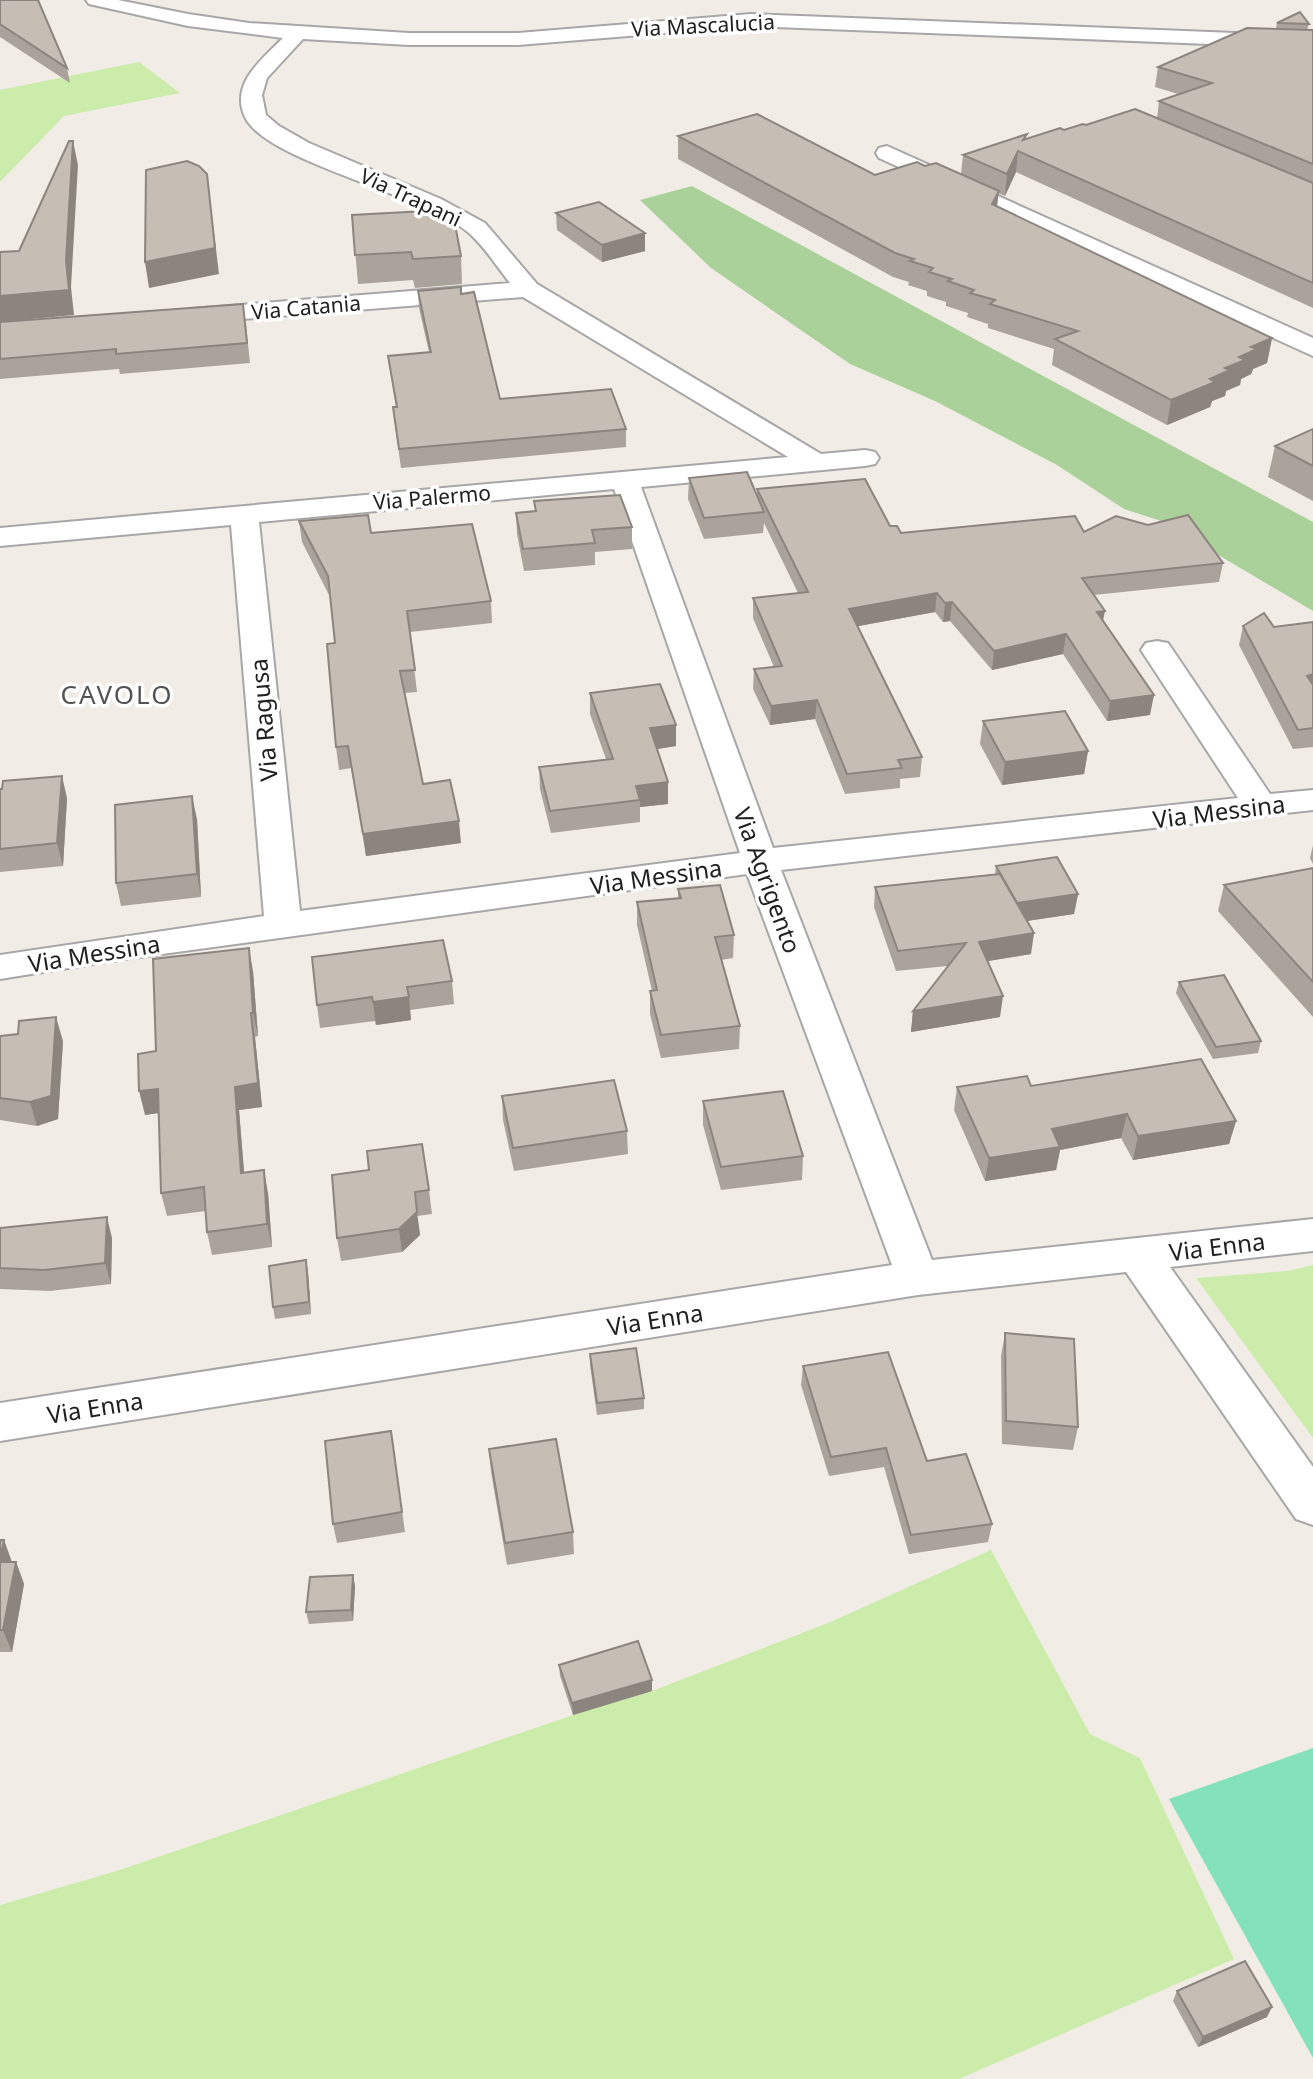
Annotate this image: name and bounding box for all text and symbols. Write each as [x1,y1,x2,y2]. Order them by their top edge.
street label: Via Mascalucia [631,7,775,43]
street label: Via Trapani [356,161,466,233]
street label: Via Catania [250,288,362,326]
street label: Via Palermo [372,478,492,516]
street label: Via Ragusa [241,657,285,783]
district label: CAVOLO [60,676,174,712]
street label: Via Messina [1151,787,1287,835]
street label: Via Agrigento [726,803,810,957]
street label: Via Messina [588,850,724,902]
street label: Via Messina [26,926,162,980]
street label: Via Enna [1167,1224,1267,1268]
street label: Via Enna [605,1295,705,1343]
street label: Via Enna [45,1383,145,1431]

